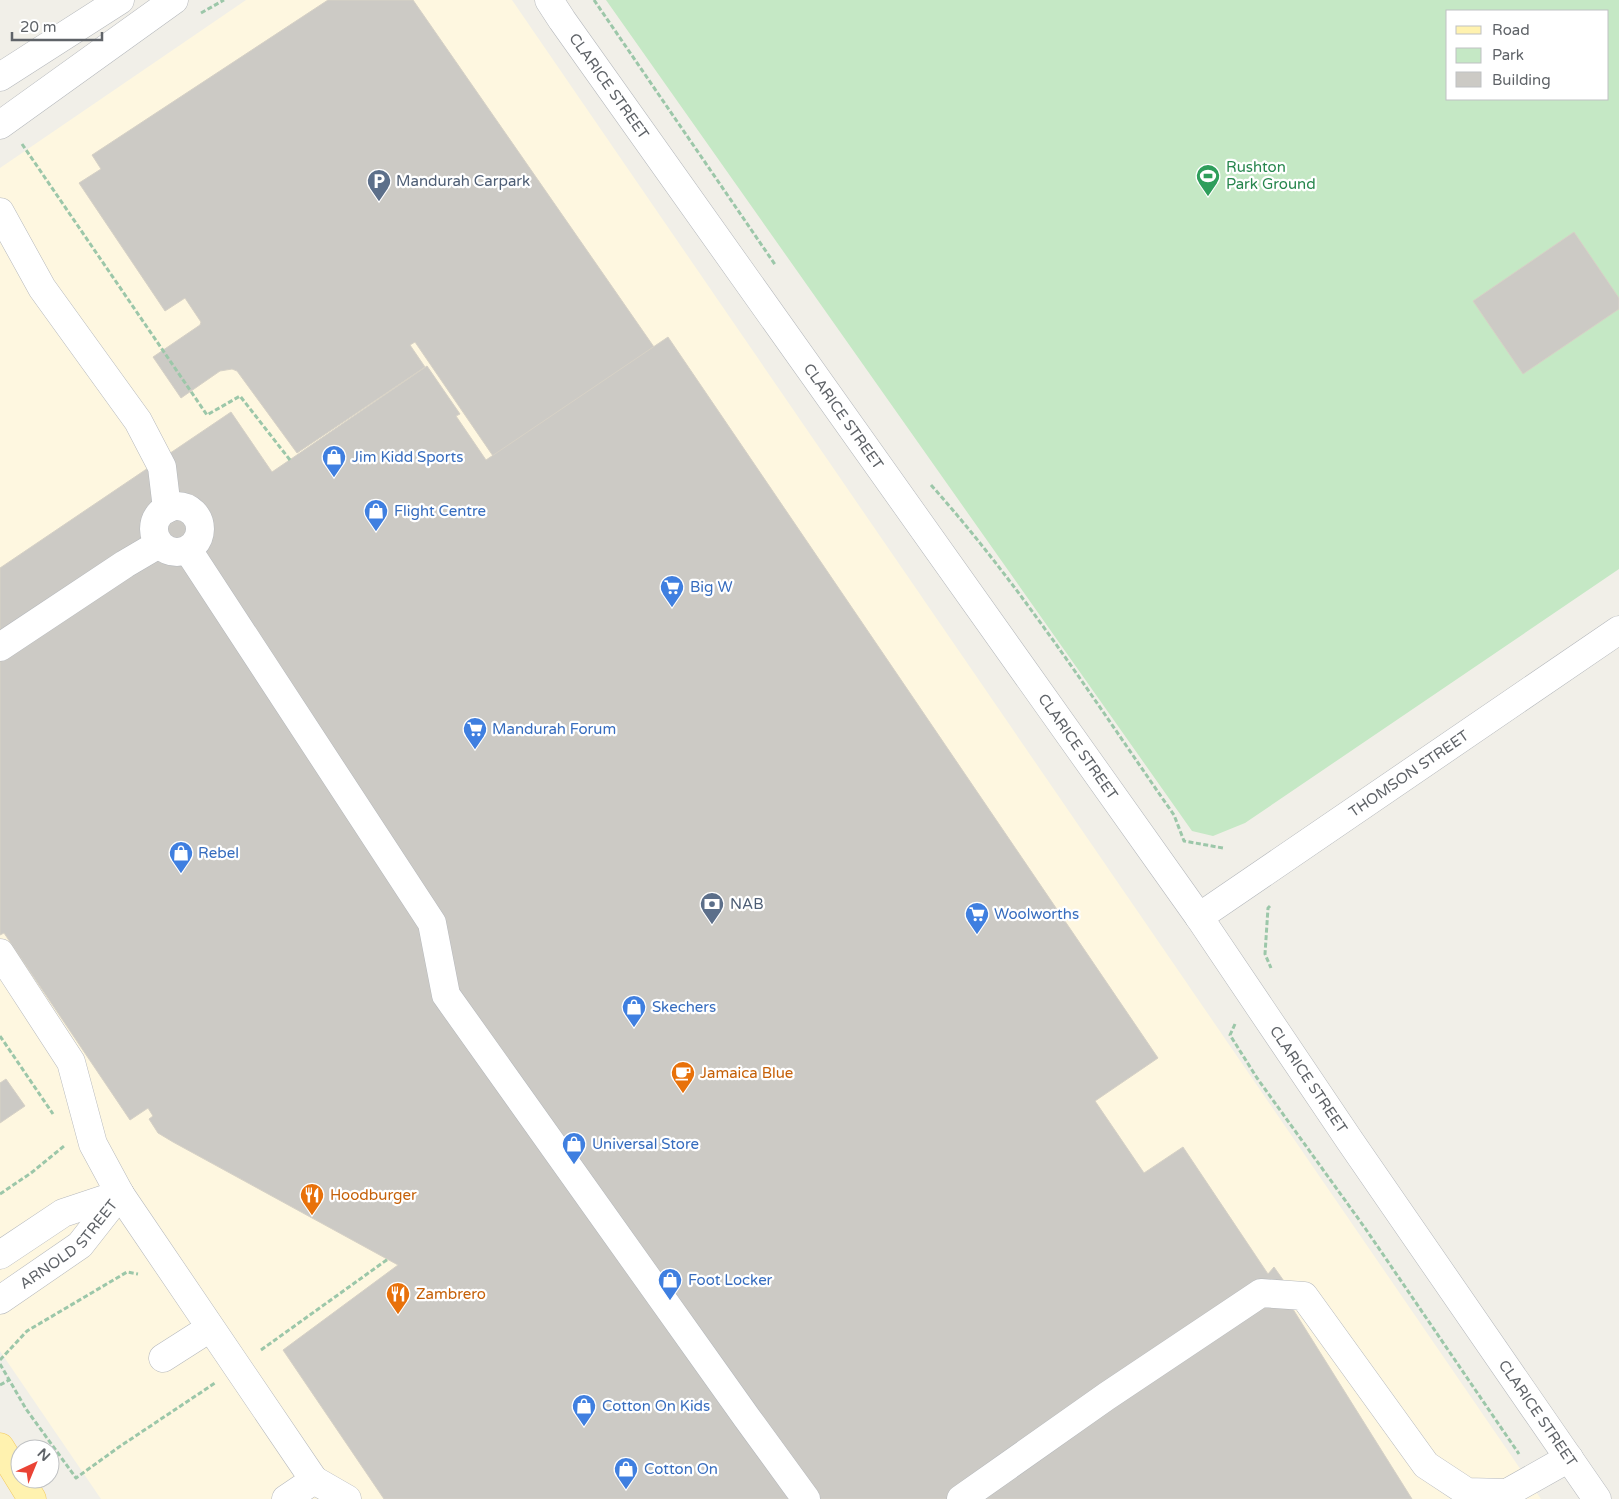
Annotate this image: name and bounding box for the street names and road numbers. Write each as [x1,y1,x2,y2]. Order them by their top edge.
street label: CLARICE STREET [565,30,653,143]
street label: CLARICE STREET [800,360,887,473]
street label: CLARICE STREET [1034,690,1122,803]
street label: THOMSON STREET [1345,726,1472,821]
street label: CLARICE STREET [1266,1022,1351,1137]
street label: ARNOLD STREET [16,1196,121,1293]
street label: CLARICE STREET [1495,1356,1581,1470]

